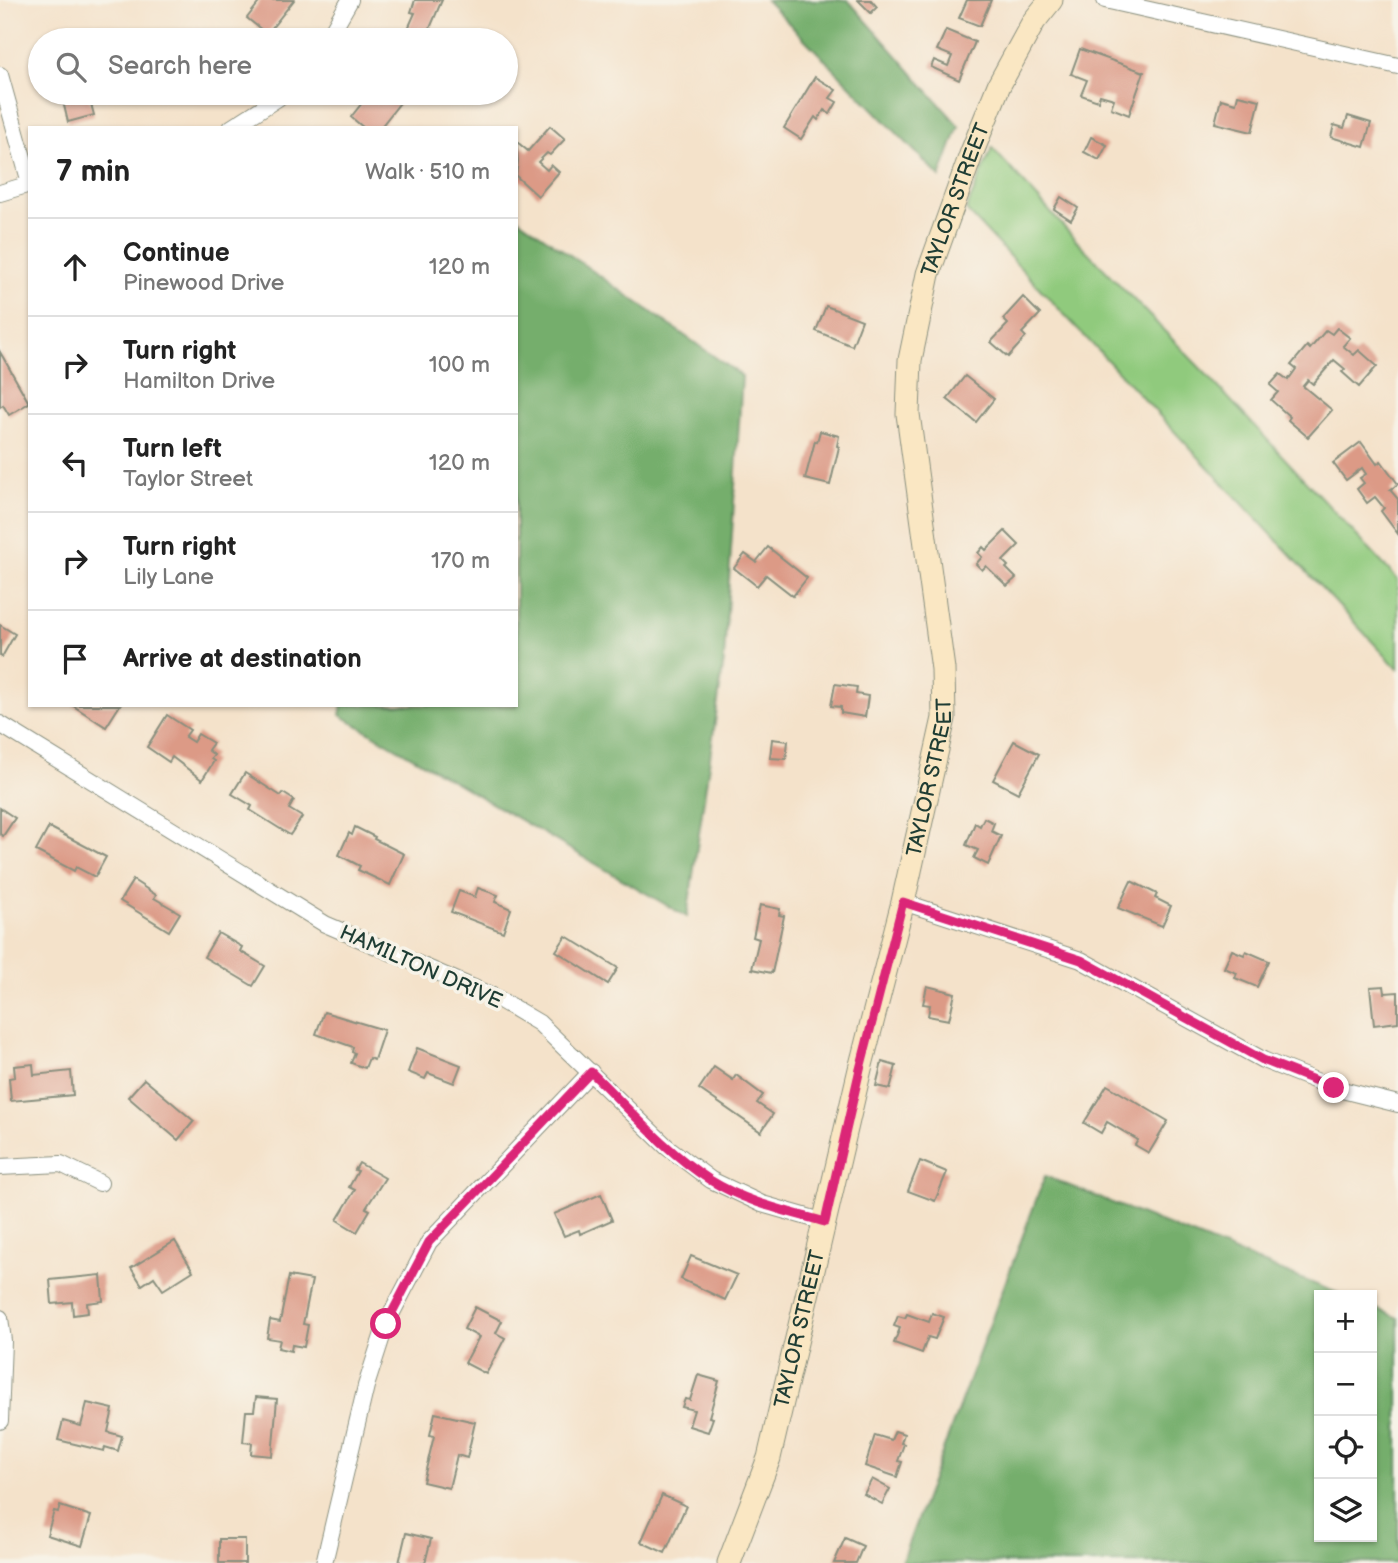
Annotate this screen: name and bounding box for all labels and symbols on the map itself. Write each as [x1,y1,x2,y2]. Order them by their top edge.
street label: TAYLOR STREET [916,119,995,280]
street label: TAYLOR STREET [901,697,957,859]
street label: HAMILTON DRIVE [336,920,506,1014]
route end [1318,1072,1349,1103]
street label: TAYLOR STREET [769,1247,830,1410]
route start [370,1308,401,1339]

